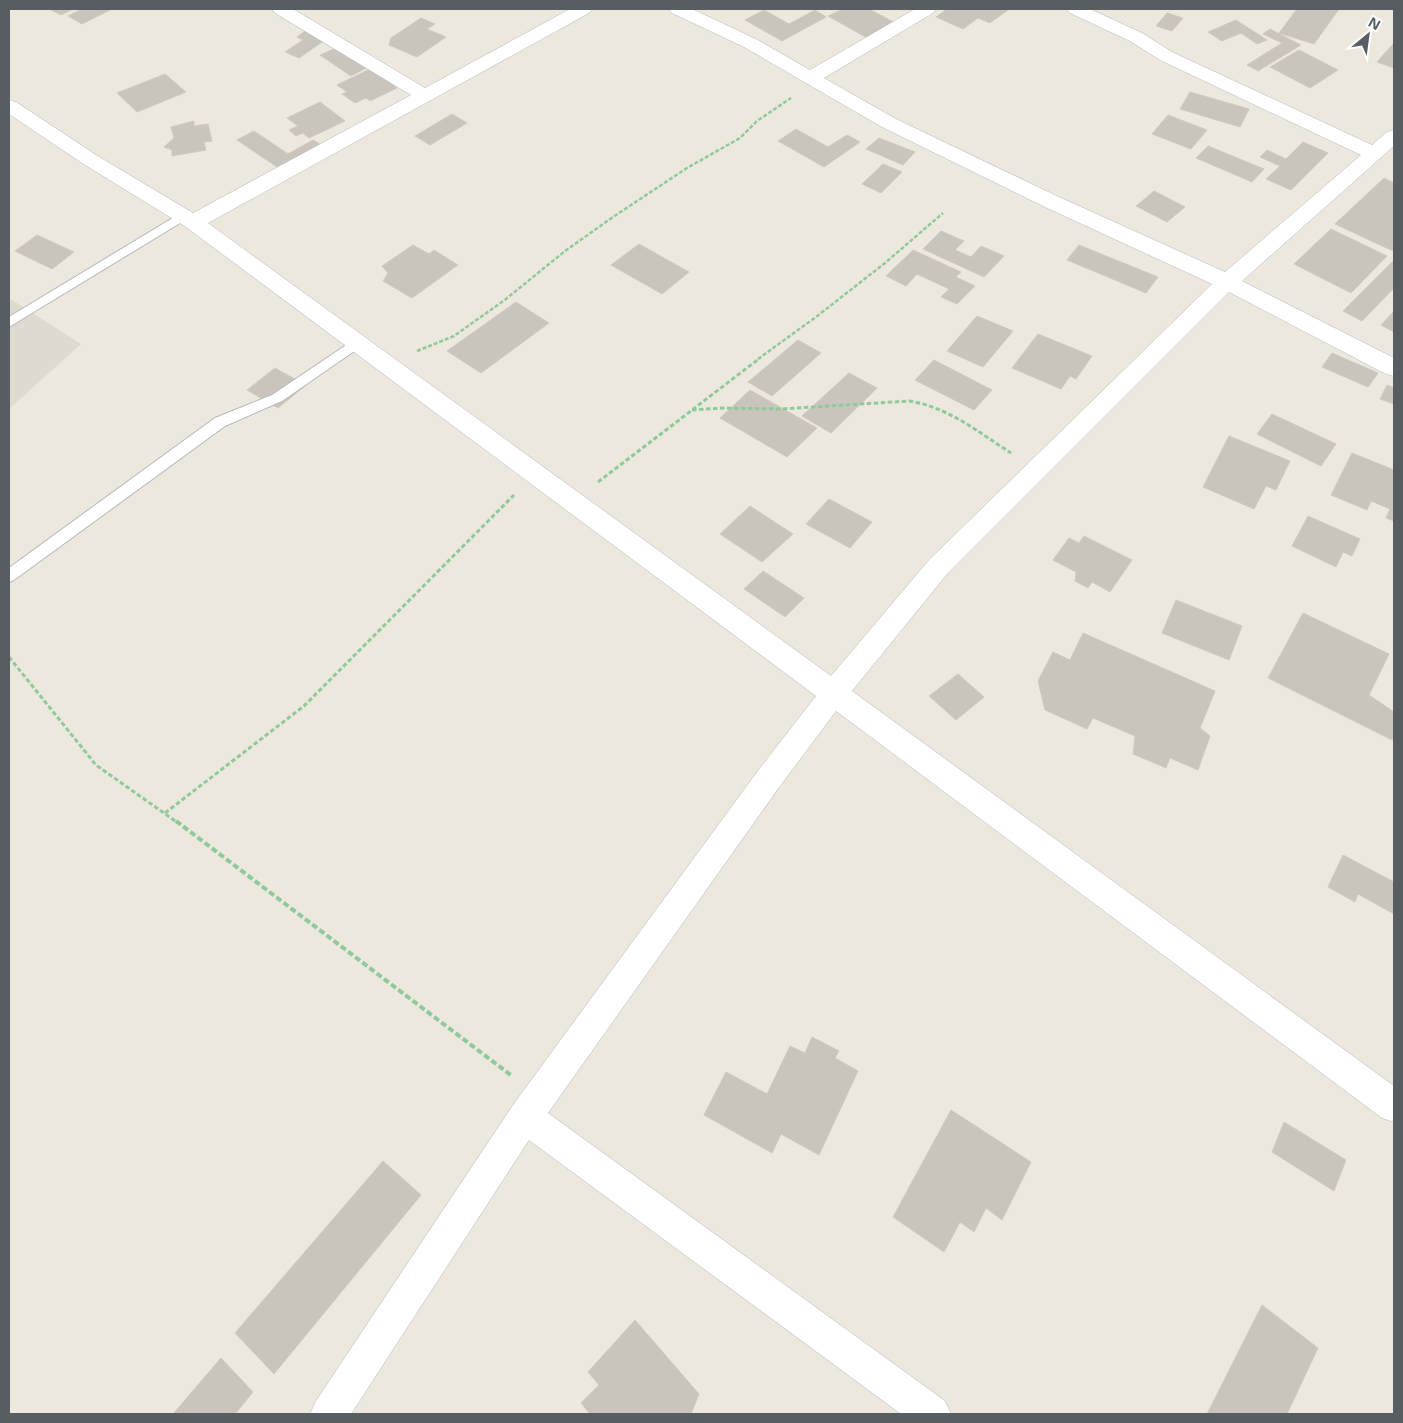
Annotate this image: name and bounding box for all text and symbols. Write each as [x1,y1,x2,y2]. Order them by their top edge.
north arrow [1343,10,1393,60]
text: N [1365,12,1384,34]

